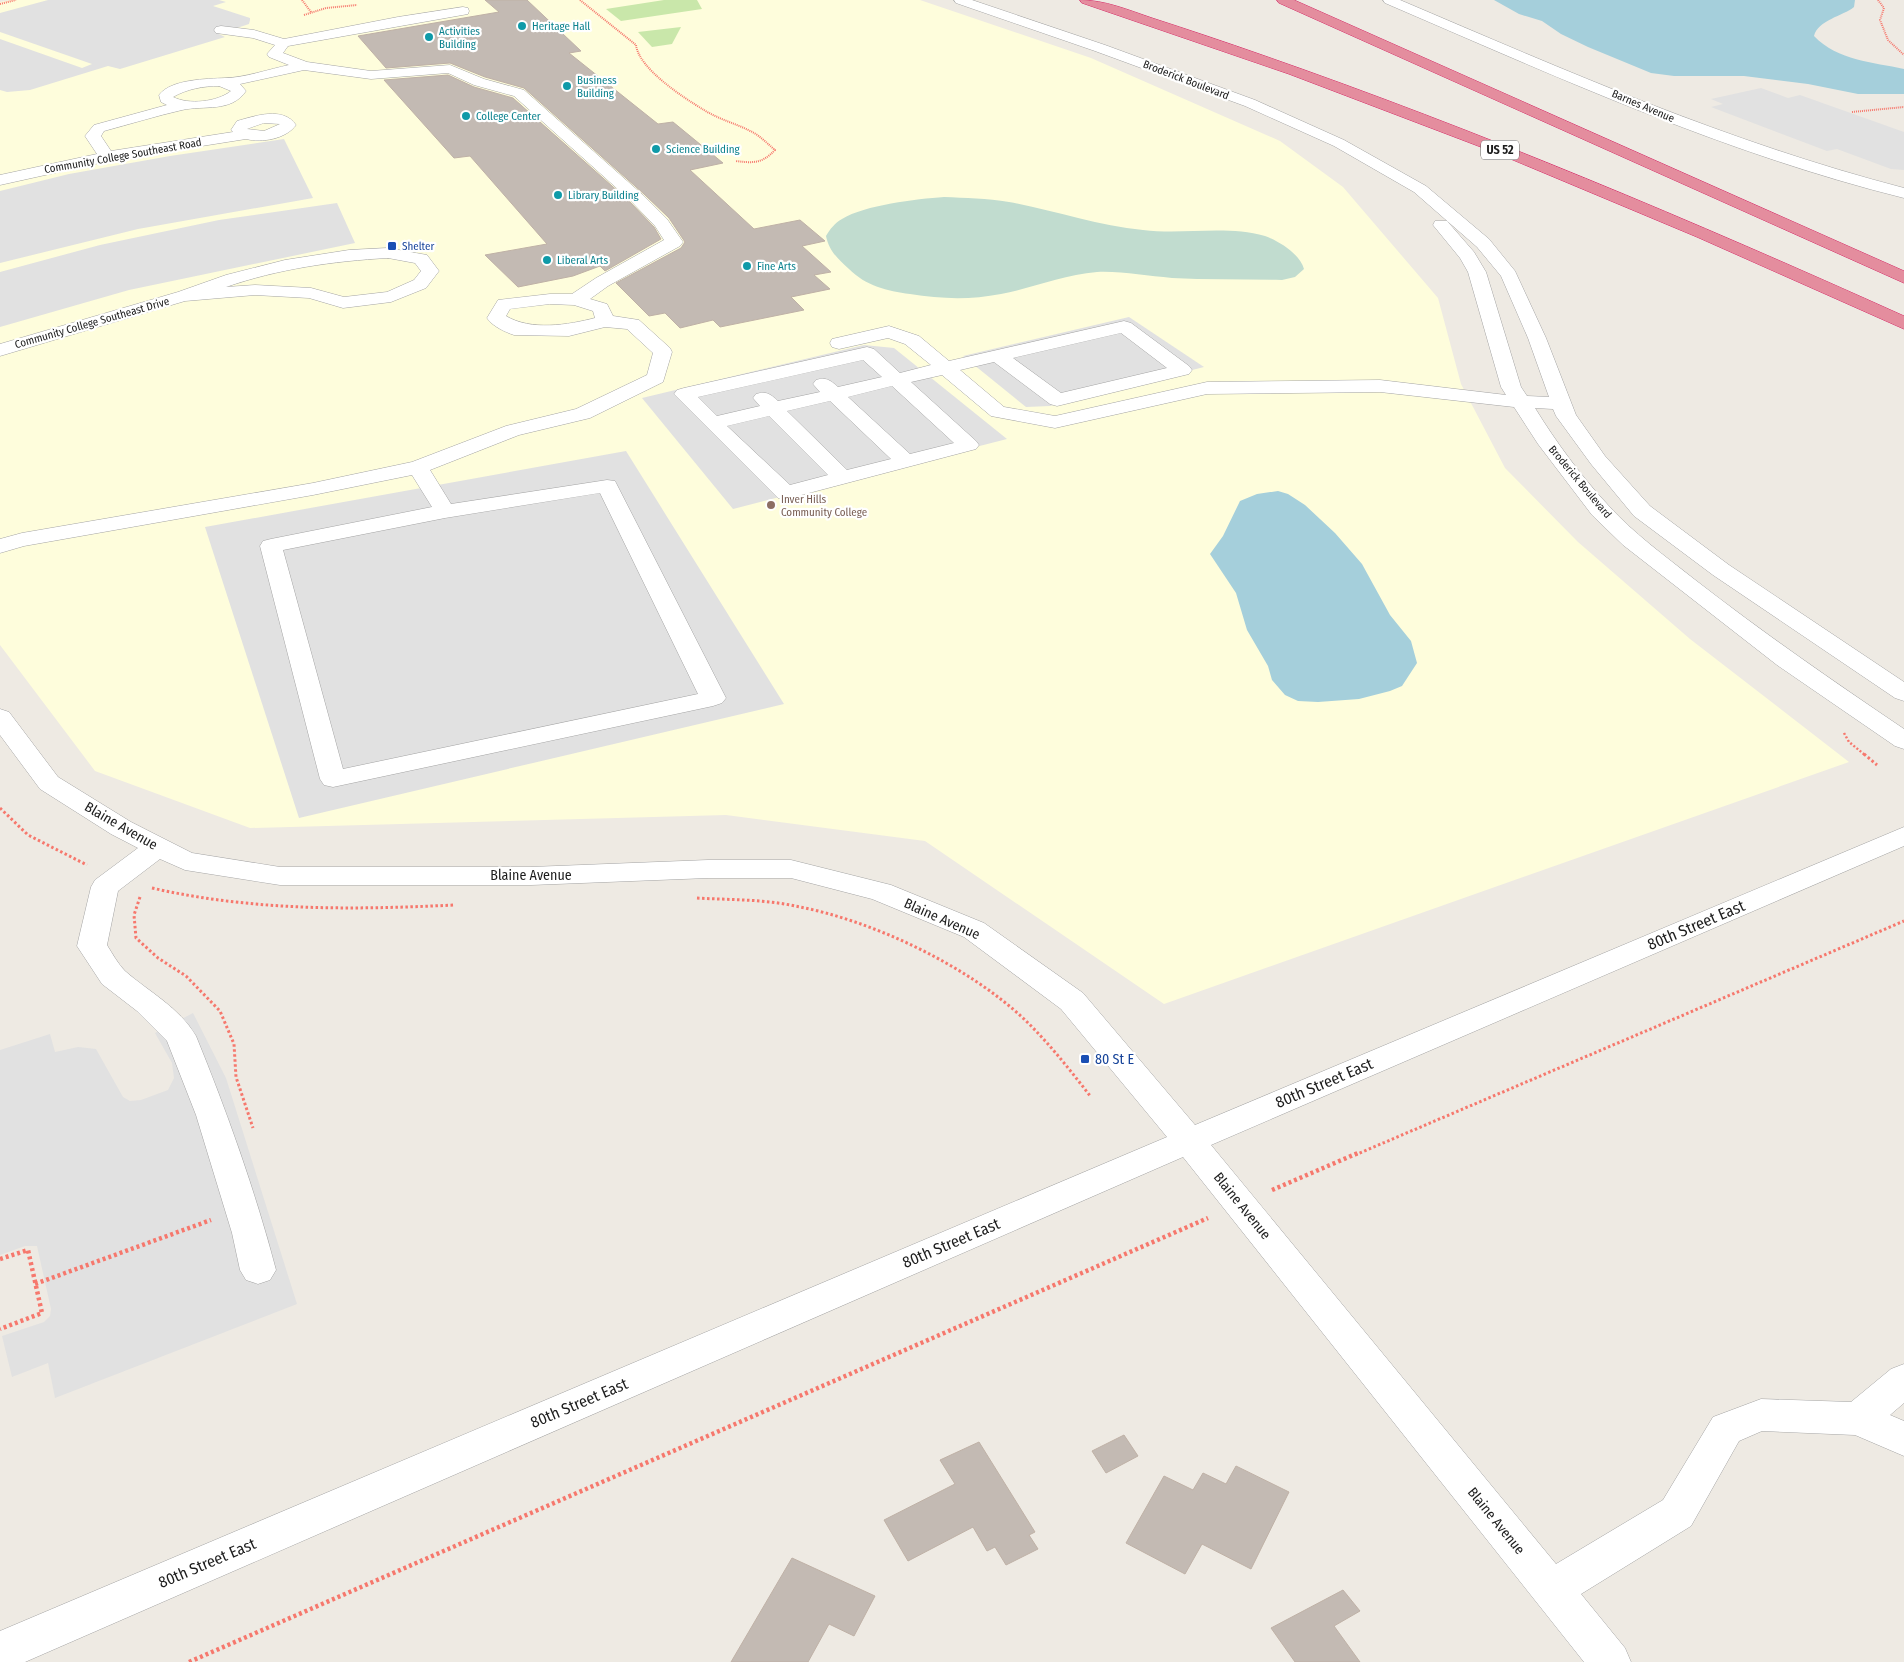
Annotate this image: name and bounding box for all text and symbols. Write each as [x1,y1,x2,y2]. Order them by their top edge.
marker: Heritage Hall [516,20,528,32]
place label: Heritage Hall [532,20,590,33]
place label: Activities Building [439,25,480,51]
marker: Activities Building [423,31,435,43]
street label: Broderick Boulevard [1141,58,1231,102]
place label: Business Building [577,74,617,100]
marker: Business Building [561,80,573,92]
street label: Barnes Avenue [1610,87,1676,125]
marker: College Center [460,110,472,122]
place label: College Center [476,110,541,123]
street label: Community College Southeast Road [43,136,203,176]
road number: US 52 [1481,140,1519,160]
marker: Science Building [650,143,662,155]
place label: Science Building [666,143,741,156]
marker: Library Building [552,189,564,201]
place label: Library Building [568,189,640,202]
marker: Shelter [386,240,398,252]
place label: Shelter [402,240,434,253]
marker: Liberal Arts [541,254,553,266]
place label: Liberal Arts [557,254,608,267]
marker: Fine Arts [741,260,753,272]
place label: Fine Arts [757,260,796,273]
street label: Community College Southeast Drive [13,295,171,351]
street label: Broderick Boulevard [1546,443,1614,521]
place label: Inver Hills Community College [781,493,867,519]
marker: Inver Hills Community College [765,499,777,511]
street label: Blaine Avenue [82,798,161,854]
street label: Blaine Avenue [490,867,572,884]
street label: Blaine Avenue [901,895,983,943]
street label: 80th Street East [1644,896,1748,954]
place label: 80 St E [1095,1051,1134,1068]
marker: 80 St E [1079,1053,1091,1065]
street label: 80th Street East [1272,1054,1376,1112]
street label: Blaine Avenue [1210,1169,1274,1243]
street label: 80th Street East [899,1214,1003,1272]
street label: 80th Street East [527,1374,631,1432]
street label: Blaine Avenue [1464,1484,1528,1558]
street label: 80th Street East [155,1534,259,1592]

